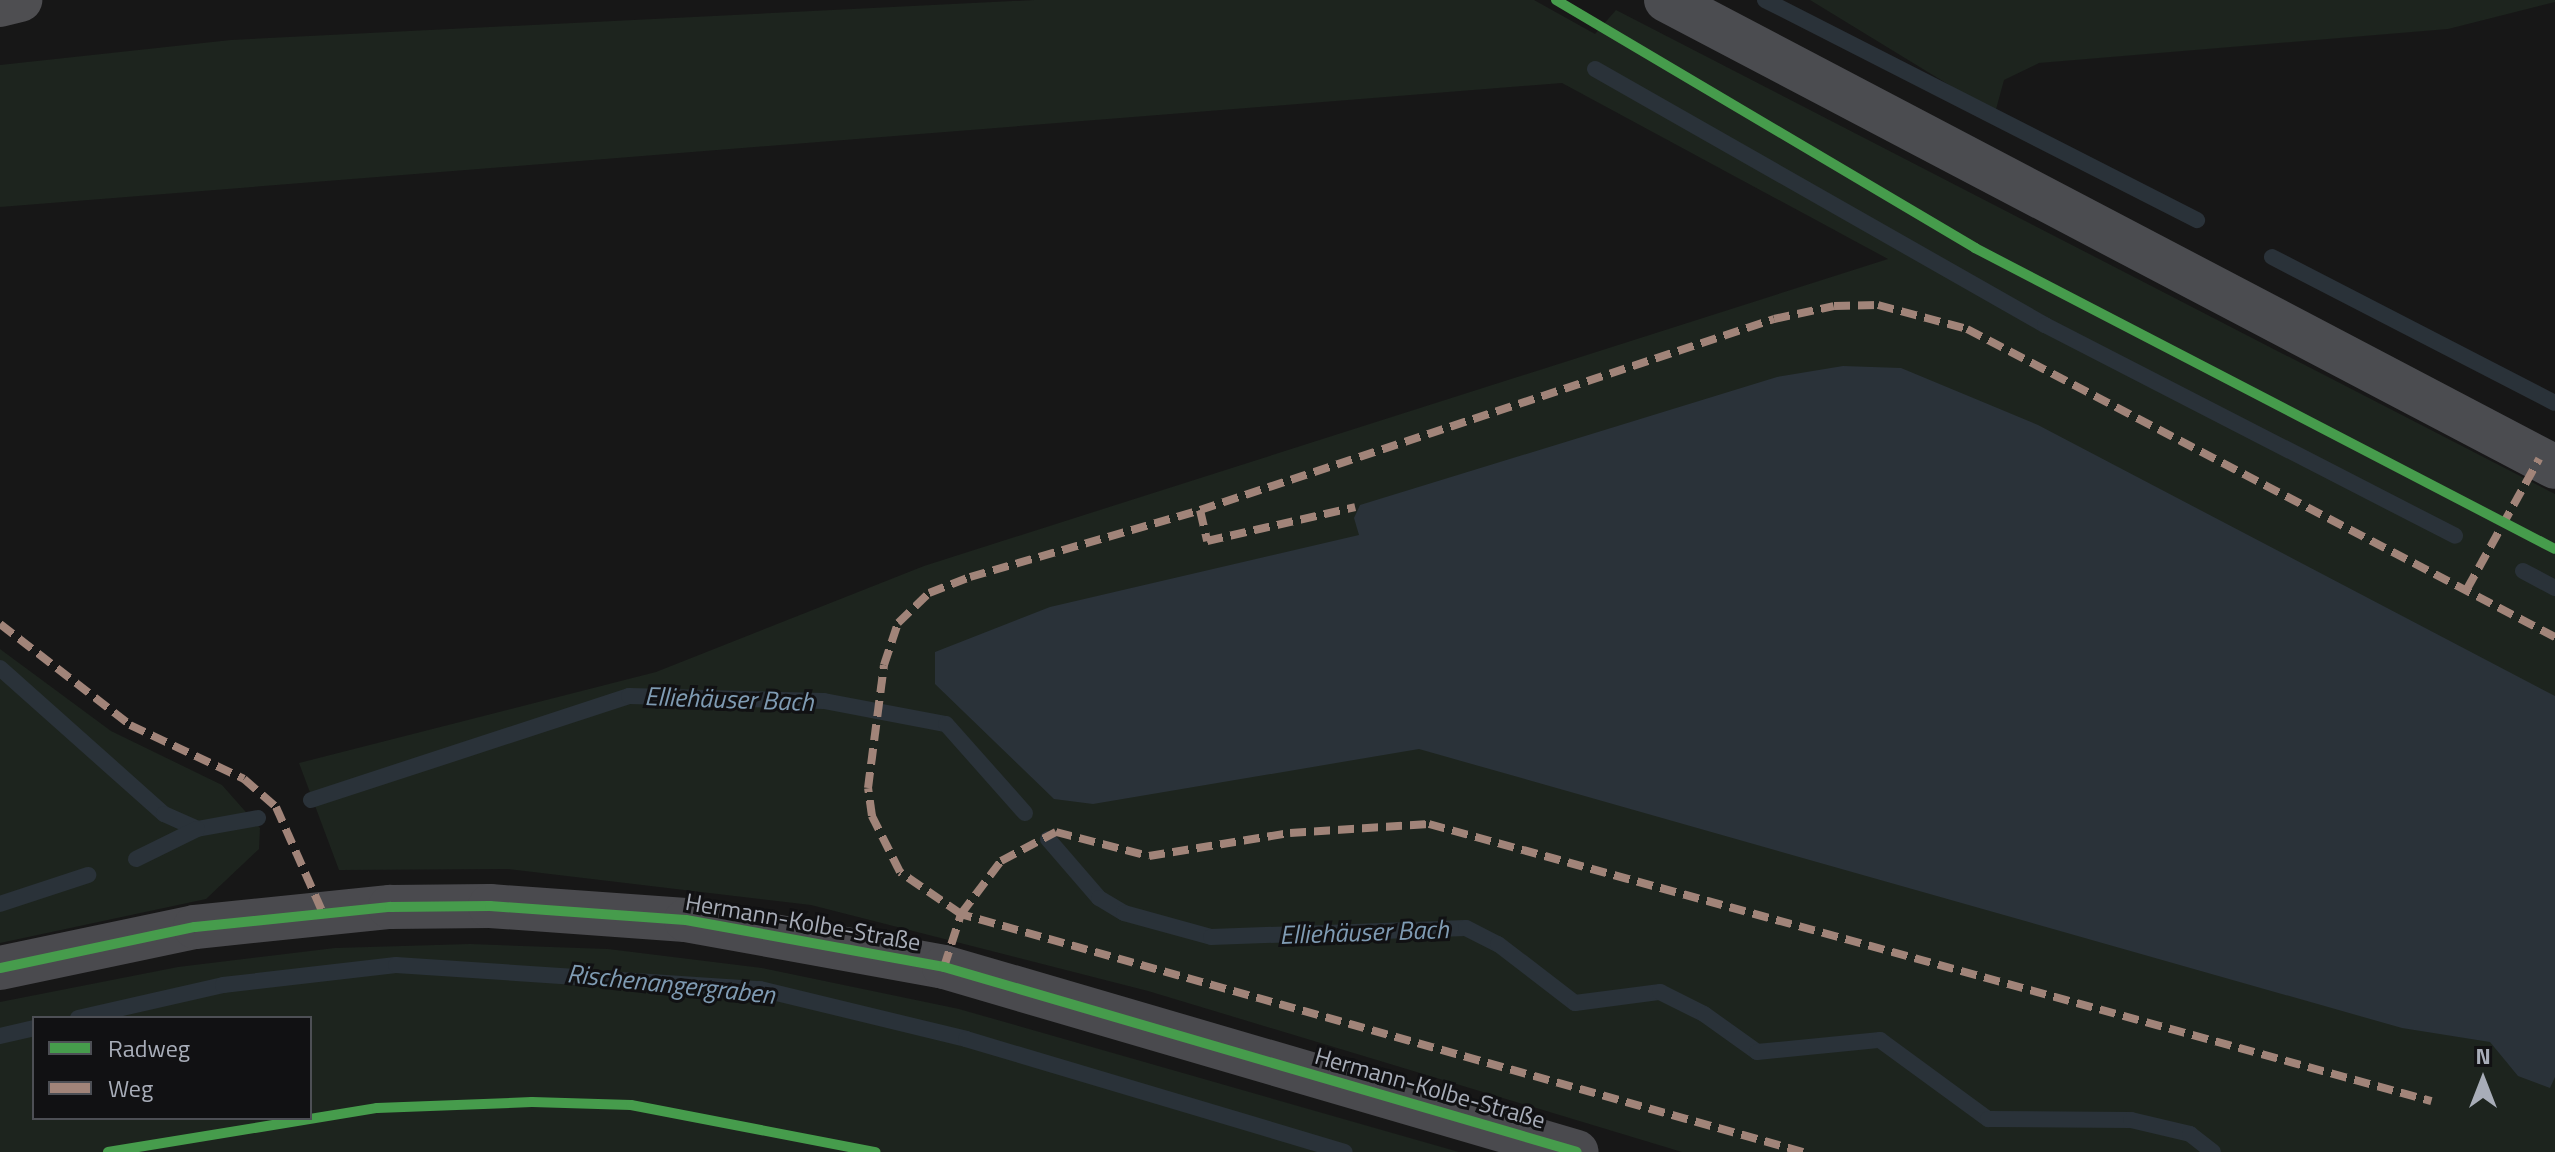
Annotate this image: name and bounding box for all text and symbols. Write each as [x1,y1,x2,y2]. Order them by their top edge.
water label: Elliehäuser Bach [644,680,814,718]
street label: Hermann-Kolbe-Straße [683,887,923,957]
water label: Elliehäuser Bach [1279,913,1449,951]
water label: Rischenangergraben [566,958,776,1010]
legend [32,1016,312,1120]
text: Radweg [108,1030,190,1066]
text: N [2475,1039,2491,1073]
north arrow [2443,1040,2523,1120]
street label: Hermann-Kolbe-Straße [1311,1041,1549,1135]
text: Weg [108,1070,153,1106]

